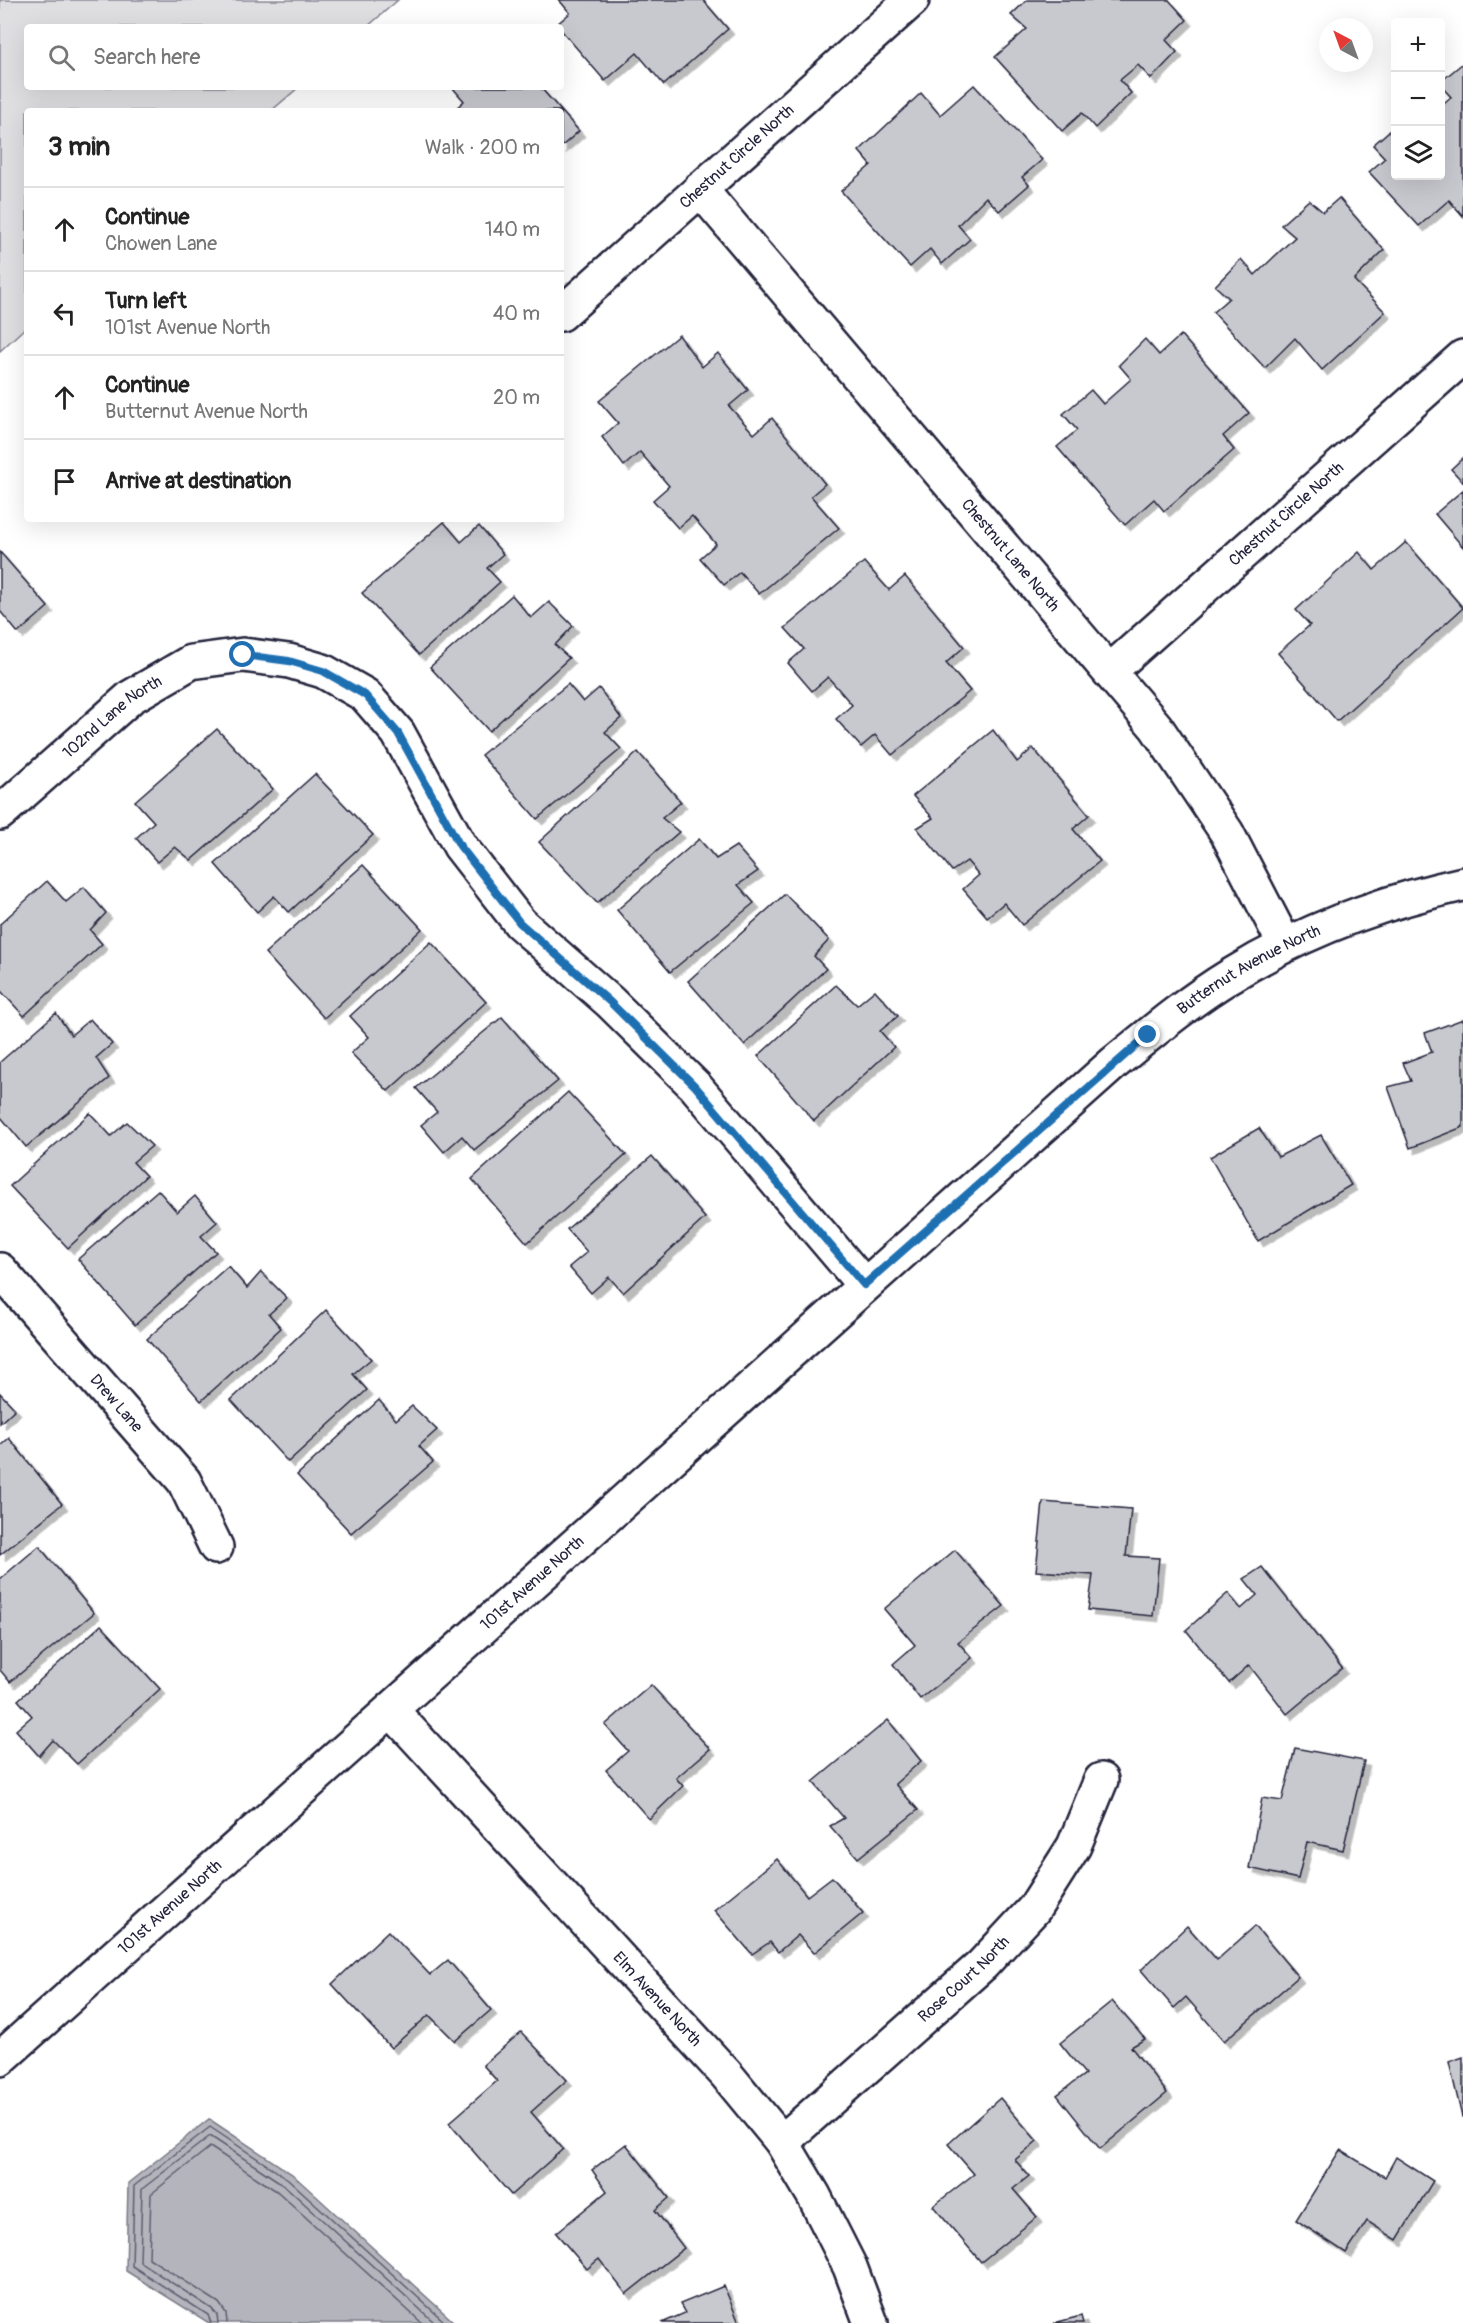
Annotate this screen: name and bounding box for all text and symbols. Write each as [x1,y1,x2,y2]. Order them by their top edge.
north arrow [1319,18,1373,72]
map controls [1391,18,1445,180]
button: + [1391,18,1445,72]
search box [24,24,564,90]
icon: search [45,41,78,74]
text: Search here [93,43,200,71]
button: − [1391,72,1445,126]
street label: Chestnut Circle North [676,100,798,213]
button: layers [1391,126,1445,180]
text: 3 min [48,131,110,163]
text: Walk · 200 m [425,135,540,160]
text: Continue [105,203,189,231]
icon: ahead [48,213,81,246]
text: 140 m [485,217,540,242]
text: Chowen Lane [105,231,217,256]
text: Turn left [105,287,187,315]
icon: left [48,297,81,330]
text: 40 m [493,301,540,326]
text: 101st Avenue North [105,315,270,340]
text: Continue [105,371,189,399]
icon: ahead [48,381,81,414]
text: 20 m [493,385,540,410]
text: Butternut Avenue North [105,399,308,424]
street label: Chestnut Circle North [1225,458,1348,570]
icon: arrive [48,465,81,498]
text: Arrive at destination [105,467,291,495]
street label: Chestnut Lane North [957,495,1064,616]
route start [229,641,255,667]
street label: 102nd Lane North [58,671,165,763]
street label: Butternut Avenue North [1173,921,1323,1019]
route end [1134,1021,1160,1047]
street label: Drew Lane [86,1370,147,1437]
street label: 101st Avenue North [476,1532,588,1635]
street label: 101st Avenue North [114,1855,226,1959]
street label: Rose Court North [914,1932,1014,2027]
street label: Elm Avenue North [609,1948,706,2051]

